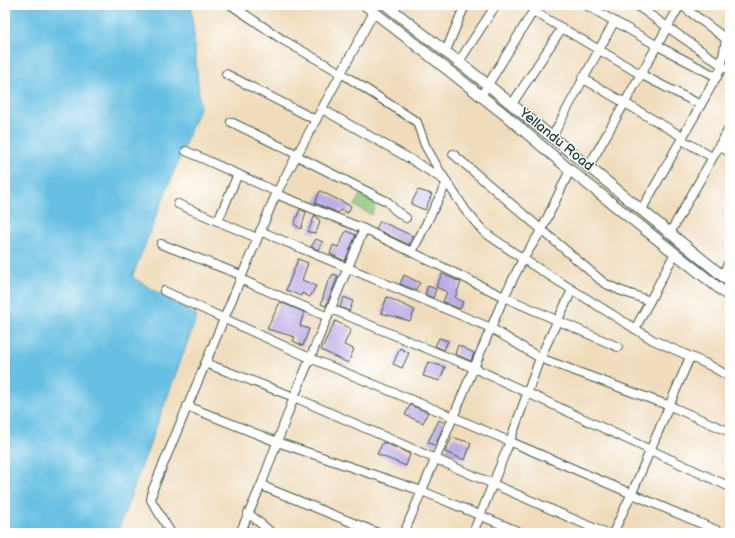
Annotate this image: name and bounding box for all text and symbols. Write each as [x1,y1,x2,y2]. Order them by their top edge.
street label: Yellandu Road [515,104,597,175]

